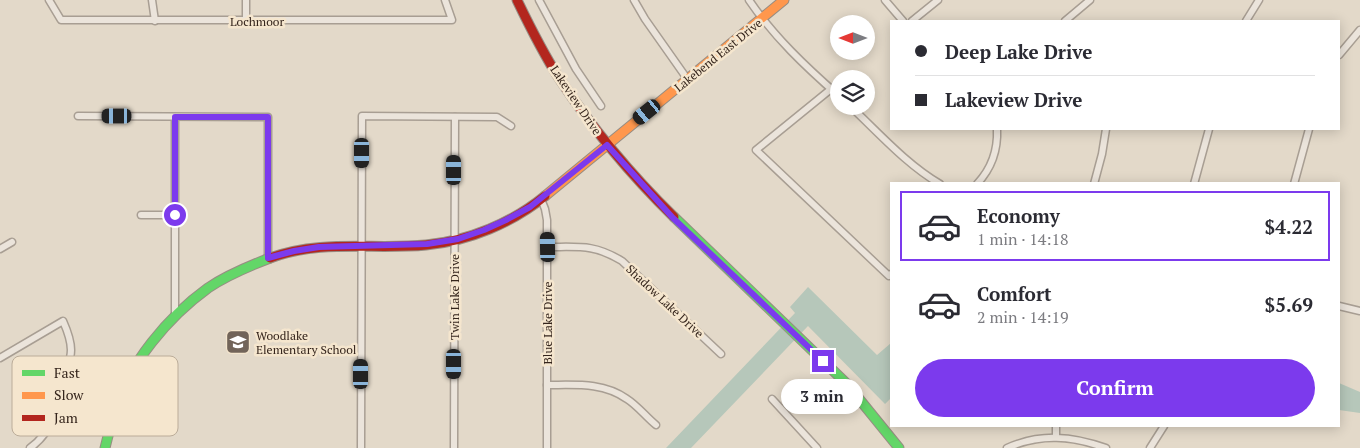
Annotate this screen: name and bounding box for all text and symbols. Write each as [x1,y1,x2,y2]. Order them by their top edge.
street label: Lochmoor [230,14,284,29]
street label: Lakebend East Drive [671,15,765,95]
north arrow [830,15,875,60]
map controls [830,15,875,115]
text: Deep Lake Drive [945,39,1093,64]
street label: Lakeview Drive [547,62,605,138]
button: layers [830,70,875,115]
text: Lakeview Drive [945,87,1083,112]
car [630,97,663,127]
car [102,109,132,124]
car [354,138,369,168]
car [446,155,461,185]
text: Economy [977,203,1060,228]
route start [164,204,186,226]
icon: car [917,204,962,249]
text: $4.22 [1264,214,1313,239]
text: 1 min · 14:18 [977,228,1069,250]
car [540,232,555,262]
street label: Twin Lake Drive [447,254,462,340]
street label: Shadow Lake Drive [623,261,707,341]
street label: Blue Lake Drive [540,281,555,365]
text: Comfort [977,281,1052,306]
icon: car [917,282,962,327]
text: $5.69 [1264,292,1313,317]
text: 2 min · 14:19 [977,306,1069,328]
place label: Woodlake Elementary School [256,328,357,357]
school or university icon: Woodlake Elementary School [225,329,251,355]
car [446,349,461,379]
route end [812,350,834,372]
legend [12,356,178,436]
car [353,359,368,389]
button: Confirm [915,359,1315,417]
text: Fast [54,363,81,382]
callout: 3 min [782,378,864,414]
text: Slow [54,385,84,404]
text: 3 min [800,385,844,407]
text: Jam [54,408,78,427]

